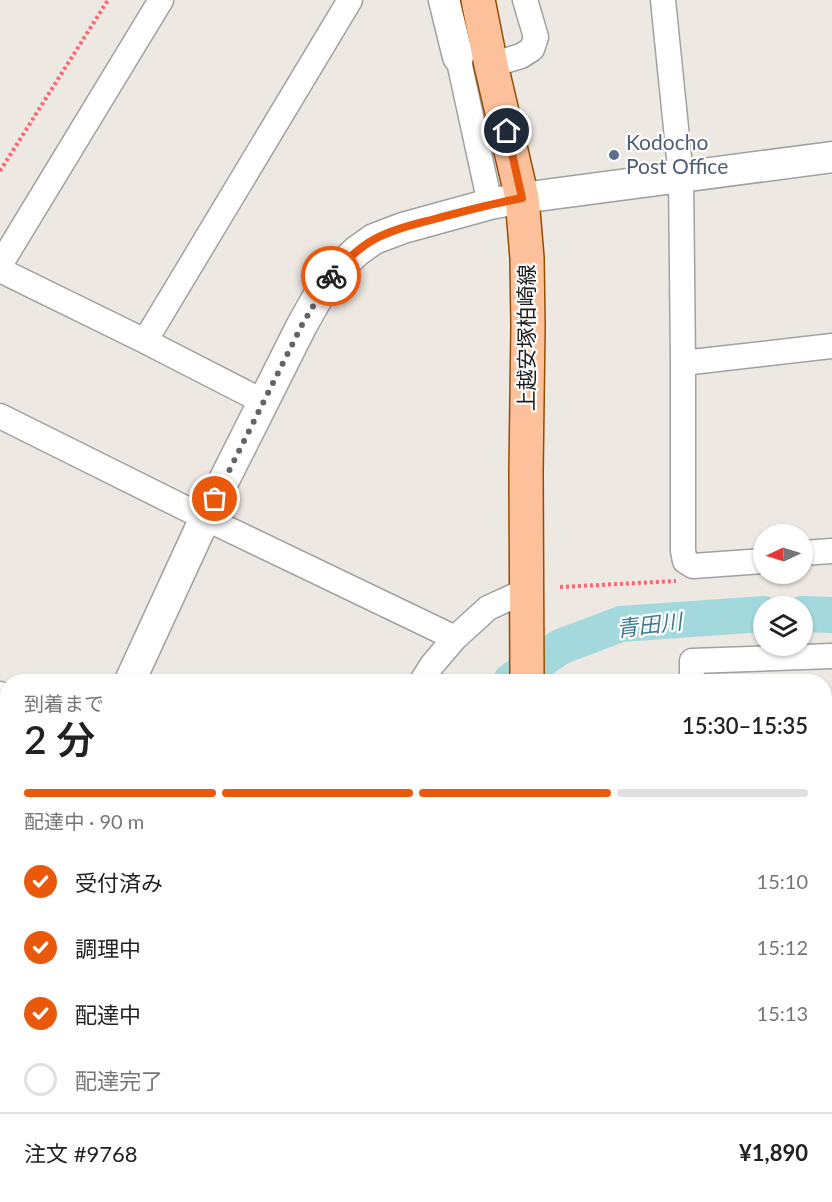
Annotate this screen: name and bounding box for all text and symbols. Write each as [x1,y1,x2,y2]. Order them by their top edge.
pin [481,105,532,156]
icon: home [490,114,523,147]
place label: Kodocho Post Office [626,129,728,178]
marker: Kodocho Post Office [607,148,621,162]
courier [301,246,361,306]
icon: bike [315,260,348,293]
street label: 上越安塚柏崎線 [513,265,538,412]
pin [189,473,240,524]
icon: bag [198,482,231,515]
north arrow [753,524,813,584]
map controls [753,524,813,656]
button: layers [753,596,813,656]
water label: 青田川 [615,607,685,642]
text: 到着まで [24,691,104,715]
text: 15:30–15:35 [682,712,808,739]
text: 2 分 [24,716,95,762]
text: 配達中 · 90 m [24,809,144,833]
icon: check [24,865,57,898]
text: 受付済み [75,869,163,896]
text: 15:10 [757,869,808,893]
icon: check [24,931,57,964]
text: 調理中 [75,935,141,962]
text: 15:12 [757,935,808,959]
icon: check [24,997,57,1030]
text: 配達中 [75,1001,141,1028]
text: 15:13 [757,1001,808,1025]
text: 配達完了 [75,1067,163,1094]
text: ¥1,890 [739,1139,808,1166]
text: 注文 #9768 [24,1140,137,1167]

